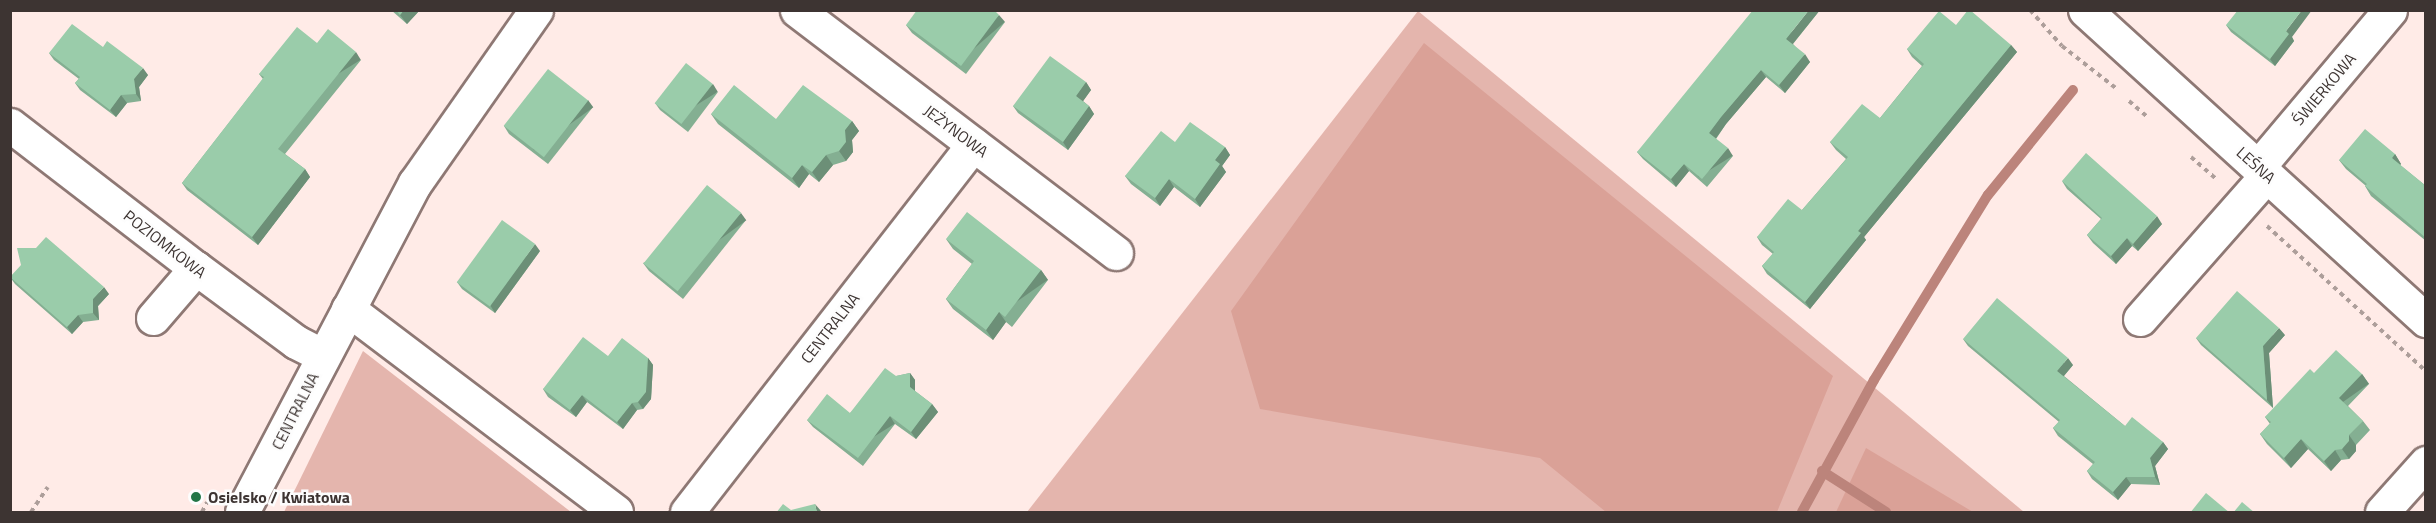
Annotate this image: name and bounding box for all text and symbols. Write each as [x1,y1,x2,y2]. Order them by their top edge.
street label: ŚWIERKOWA [2288,49,2360,129]
street label: JEŻYNOWA [920,101,992,161]
street label: LEŚNA [2233,143,2279,187]
street label: POZIOMKOWA [120,206,210,282]
street label: CENTRALNA [797,289,863,367]
street label: CENTRALNA [267,369,323,453]
place label: Osielsko / Kwiatowa [208,487,350,507]
marker: Osielsko / Kwiatowa [189,490,203,504]

